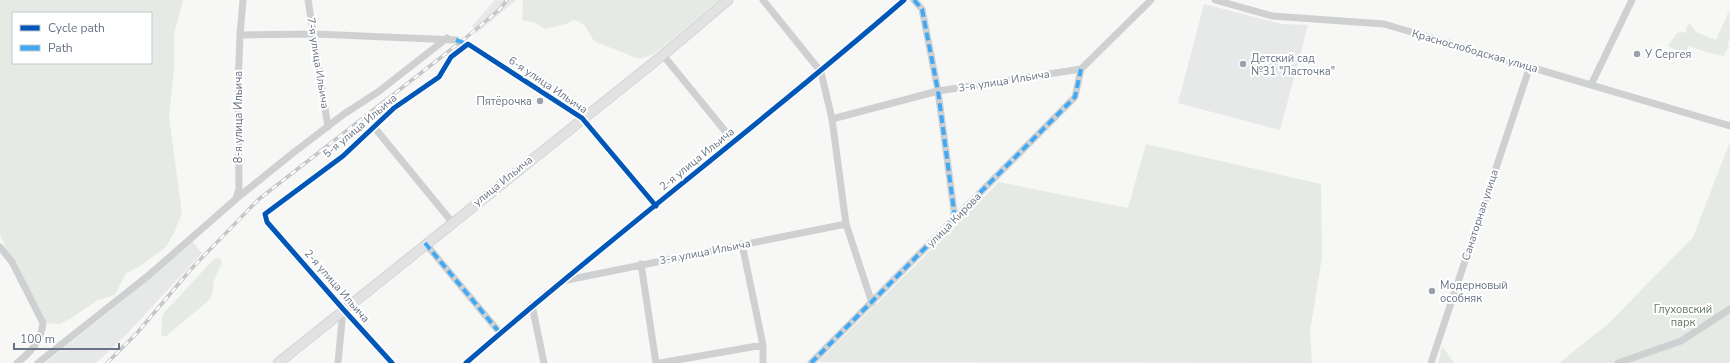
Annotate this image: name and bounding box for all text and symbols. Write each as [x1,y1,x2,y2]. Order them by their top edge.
legend [12,12,152,64]
street label: 7-я улица Ильича [303,16,333,110]
text: Cycle path [48,20,105,36]
street label: Краснослободская улица [1410,26,1540,76]
text: Path [48,40,73,56]
place label: У Сергея [1644,47,1691,62]
marker: У Сергея [1632,49,1642,59]
place label: Детский сад №31 "Ласточка" [1251,51,1335,79]
street label: 6-я улица Ильича [506,53,591,117]
marker: Детский сад №31 "Ласточка" [1238,59,1248,69]
street label: 3-я улица Ильича [957,66,1051,96]
street label: 8-я улица Ильича [231,71,246,163]
street label: 5-я улица Ильича [320,91,400,161]
place label: Пятёрочка [476,94,532,109]
marker: Пятёрочка [535,96,545,106]
street label: 2-я улица Ильича [656,124,738,194]
street label: улица Ильича [470,152,536,210]
street label: Санаторная улица [1458,167,1502,263]
street label: улица Кирова [923,189,985,251]
street label: 3-я улица Ильича [658,236,752,268]
street label: 2-я улица Ильича [301,246,373,326]
place label: Модерновый особняк [1440,278,1508,306]
marker: Модерновый особняк [1427,286,1437,296]
park label: Глуховский парк [1654,302,1712,330]
scale bar [14,325,119,351]
text: 100 m [20,331,55,347]

